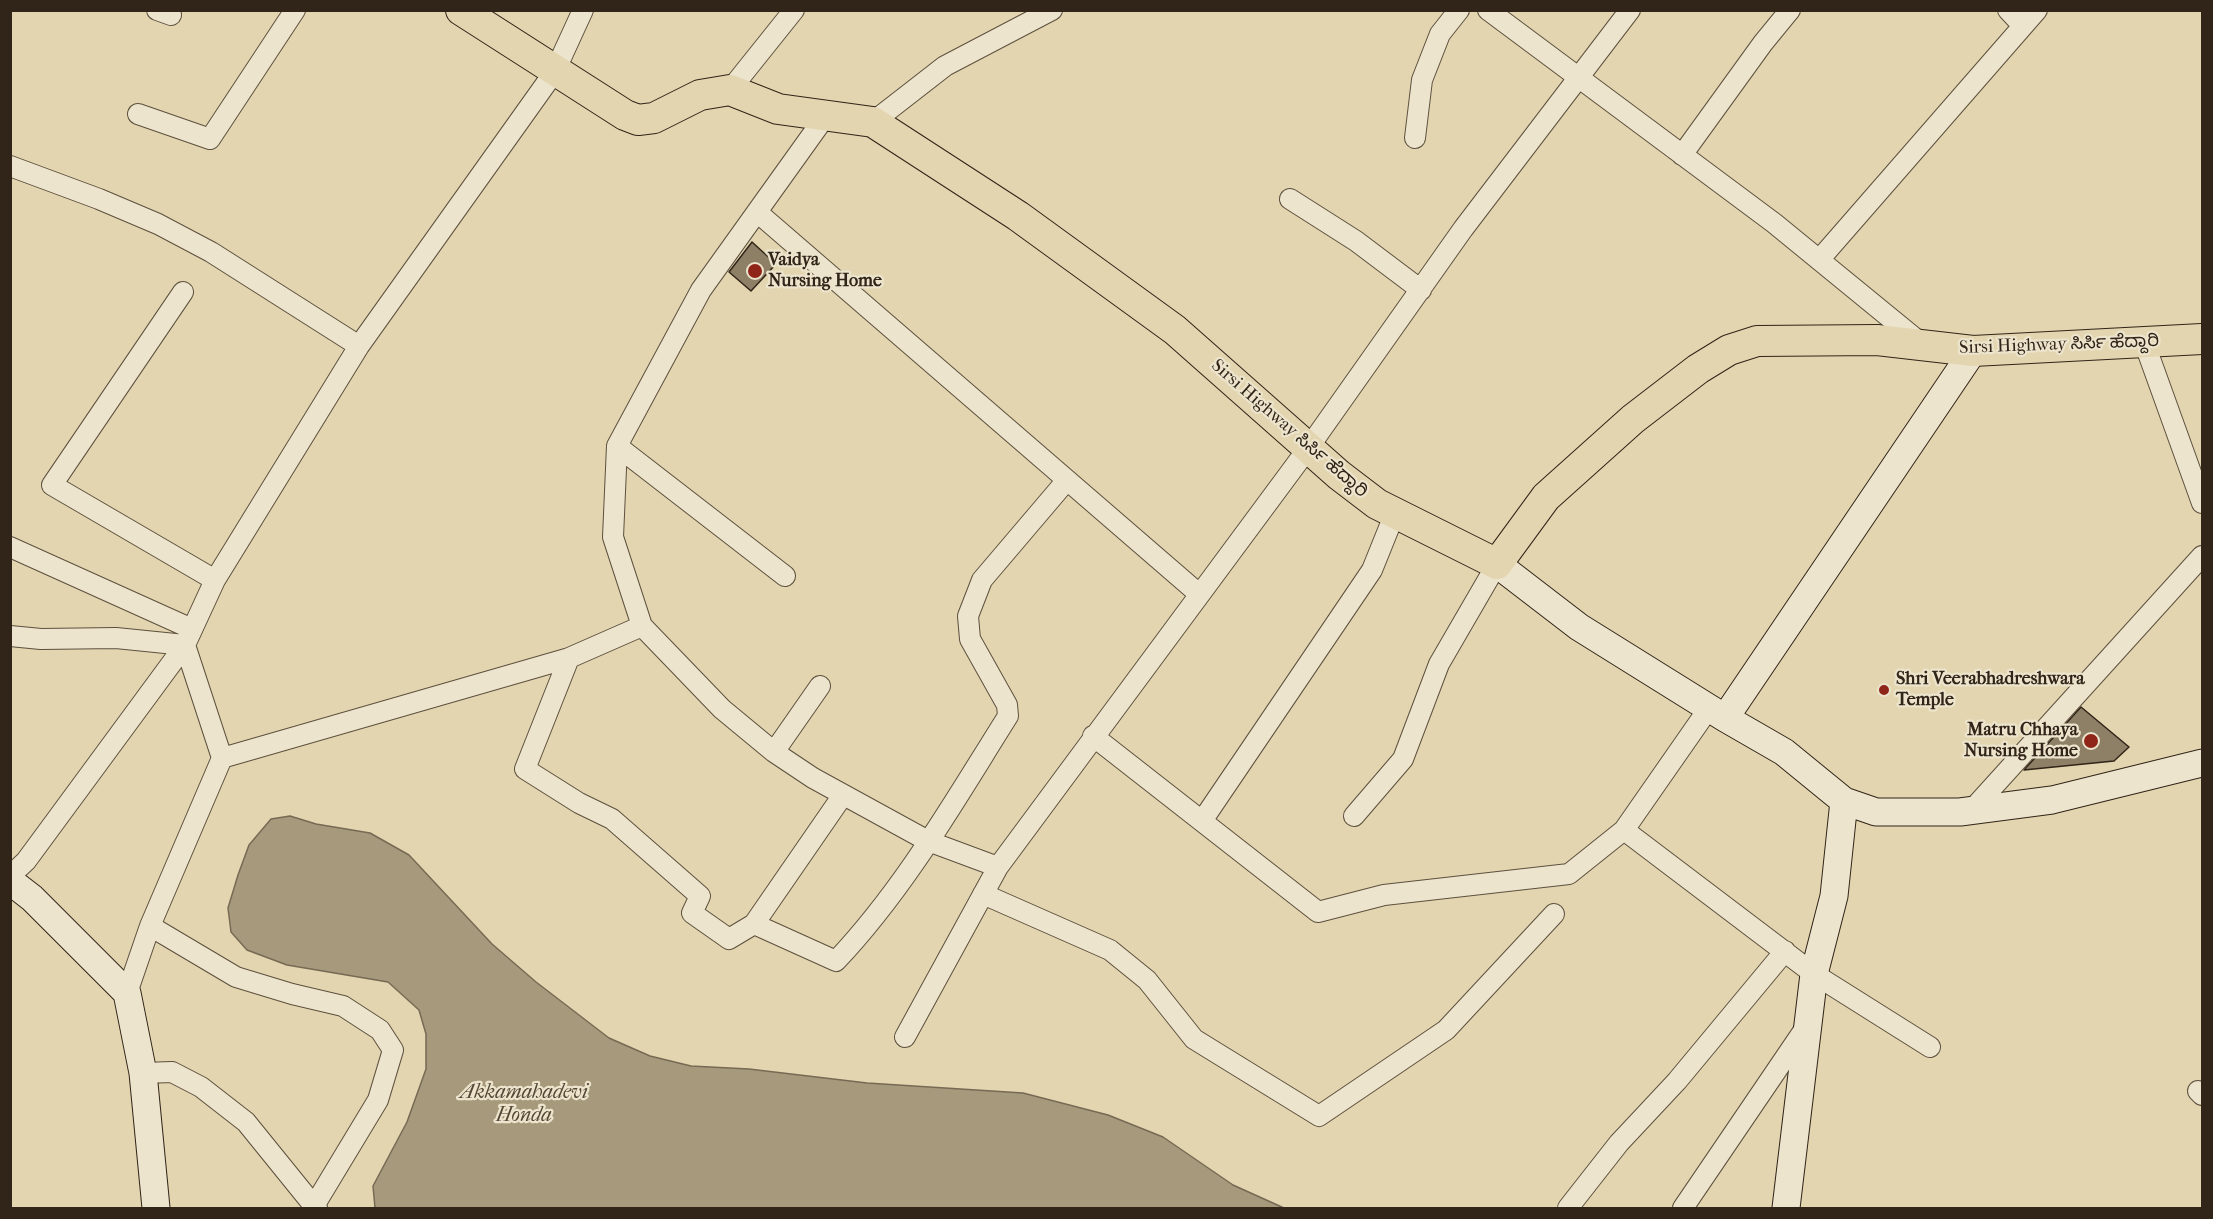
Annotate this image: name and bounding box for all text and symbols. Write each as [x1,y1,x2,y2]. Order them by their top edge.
place label: Vaidya Nursing Home [768,250,882,292]
marker: Vaidya Nursing Home [746,262,764,280]
street label: Sirsi Highway ಸಿರ್ಸಿ ಹೆದ್ದಾರಿ [1959,331,2159,359]
street label: Sirsi Highway ಸಿರ್ಸಿ ಹೆದ್ದಾರಿ [1206,355,1372,503]
place label: Shri Veerabhadreshwara Temple [1896,669,2084,712]
marker: Shri Veerabhadreshwara Temple [1877,683,1891,697]
place label: Matru Chhaya Nursing Home [1964,720,2078,762]
marker: Matru Chhaya Nursing Home [2082,732,2100,750]
water label: Akkamahadevi Honda [460,1081,588,1128]

